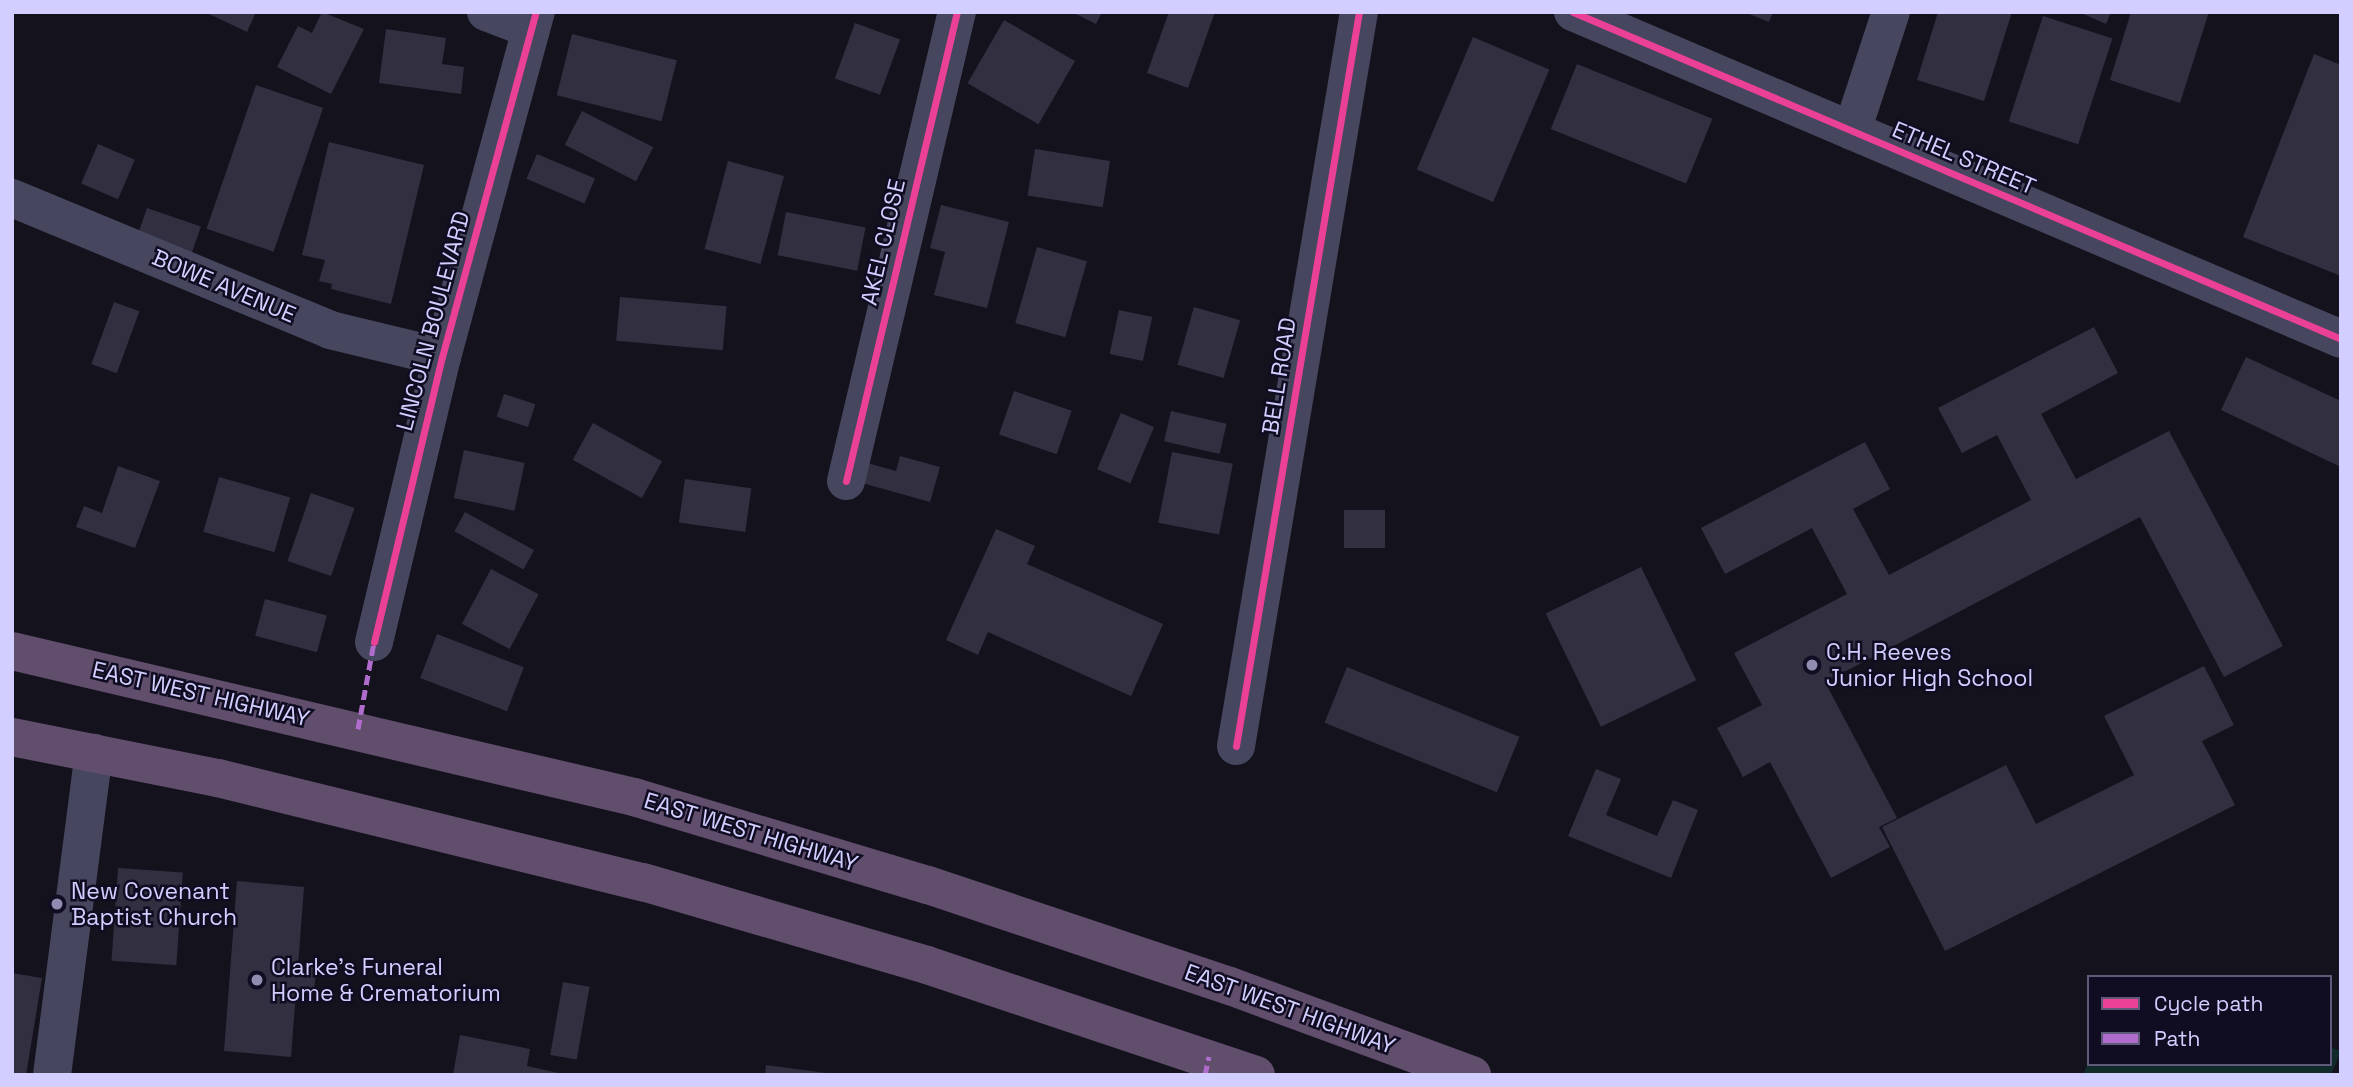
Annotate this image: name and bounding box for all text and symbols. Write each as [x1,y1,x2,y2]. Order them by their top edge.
street label: ETHEL STREET [1888,115,2040,201]
street label: AKEL CLOSE [855,176,911,308]
street label: LINCOLN BOULEVARD [390,208,476,434]
street label: BOWE AVENUE [148,243,300,329]
street label: BELL ROAD [1256,315,1302,437]
place label: C.H. Reeves Junior High School [1826,638,2033,692]
street label: EAST WEST HIGHWAY [89,655,313,733]
marker: C.H. Reeves Junior High School [1804,657,1820,673]
street label: EAST WEST HIGHWAY [640,786,862,878]
place label: New Covenant Baptist Church [71,877,237,931]
marker: New Covenant Baptist Church [49,896,65,912]
place label: Clarke's Funeral Home & Crematorium [271,953,501,1007]
street label: EAST WEST HIGHWAY [1180,958,1400,1060]
marker: Clarke's Funeral Home & Crematorium [249,972,265,988]
legend [2087,975,2332,1066]
text: Cycle path [2154,990,2263,1017]
text: Path [2154,1025,2200,1052]

